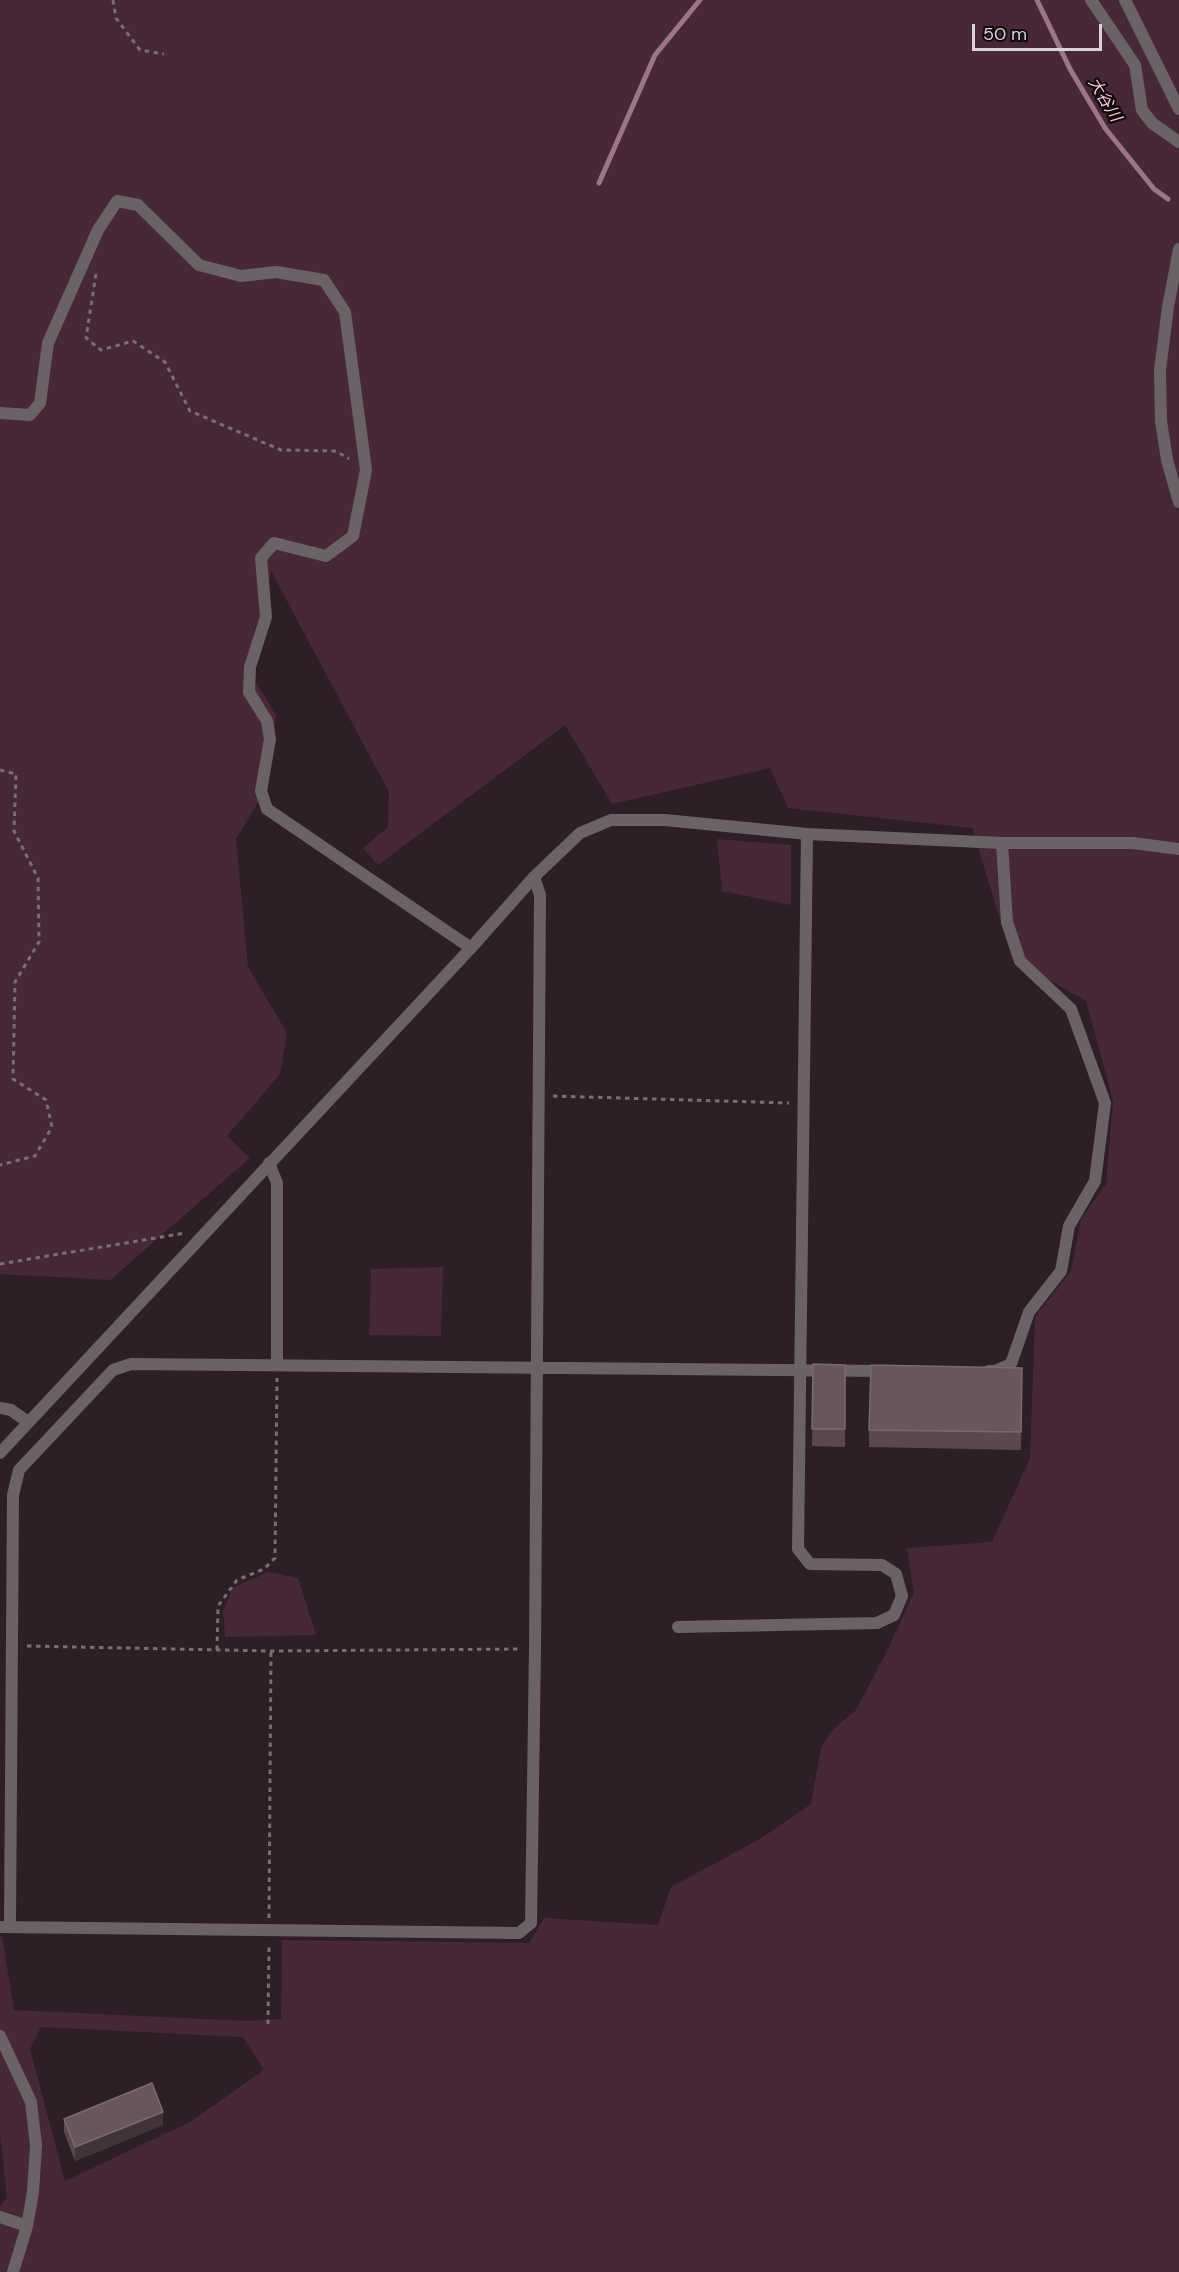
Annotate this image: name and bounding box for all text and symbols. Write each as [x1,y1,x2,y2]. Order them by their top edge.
scale bar [975,12,1106,50]
text: 50 m [983,22,1027,46]
water label: 大谷川 [1083,74,1125,126]

